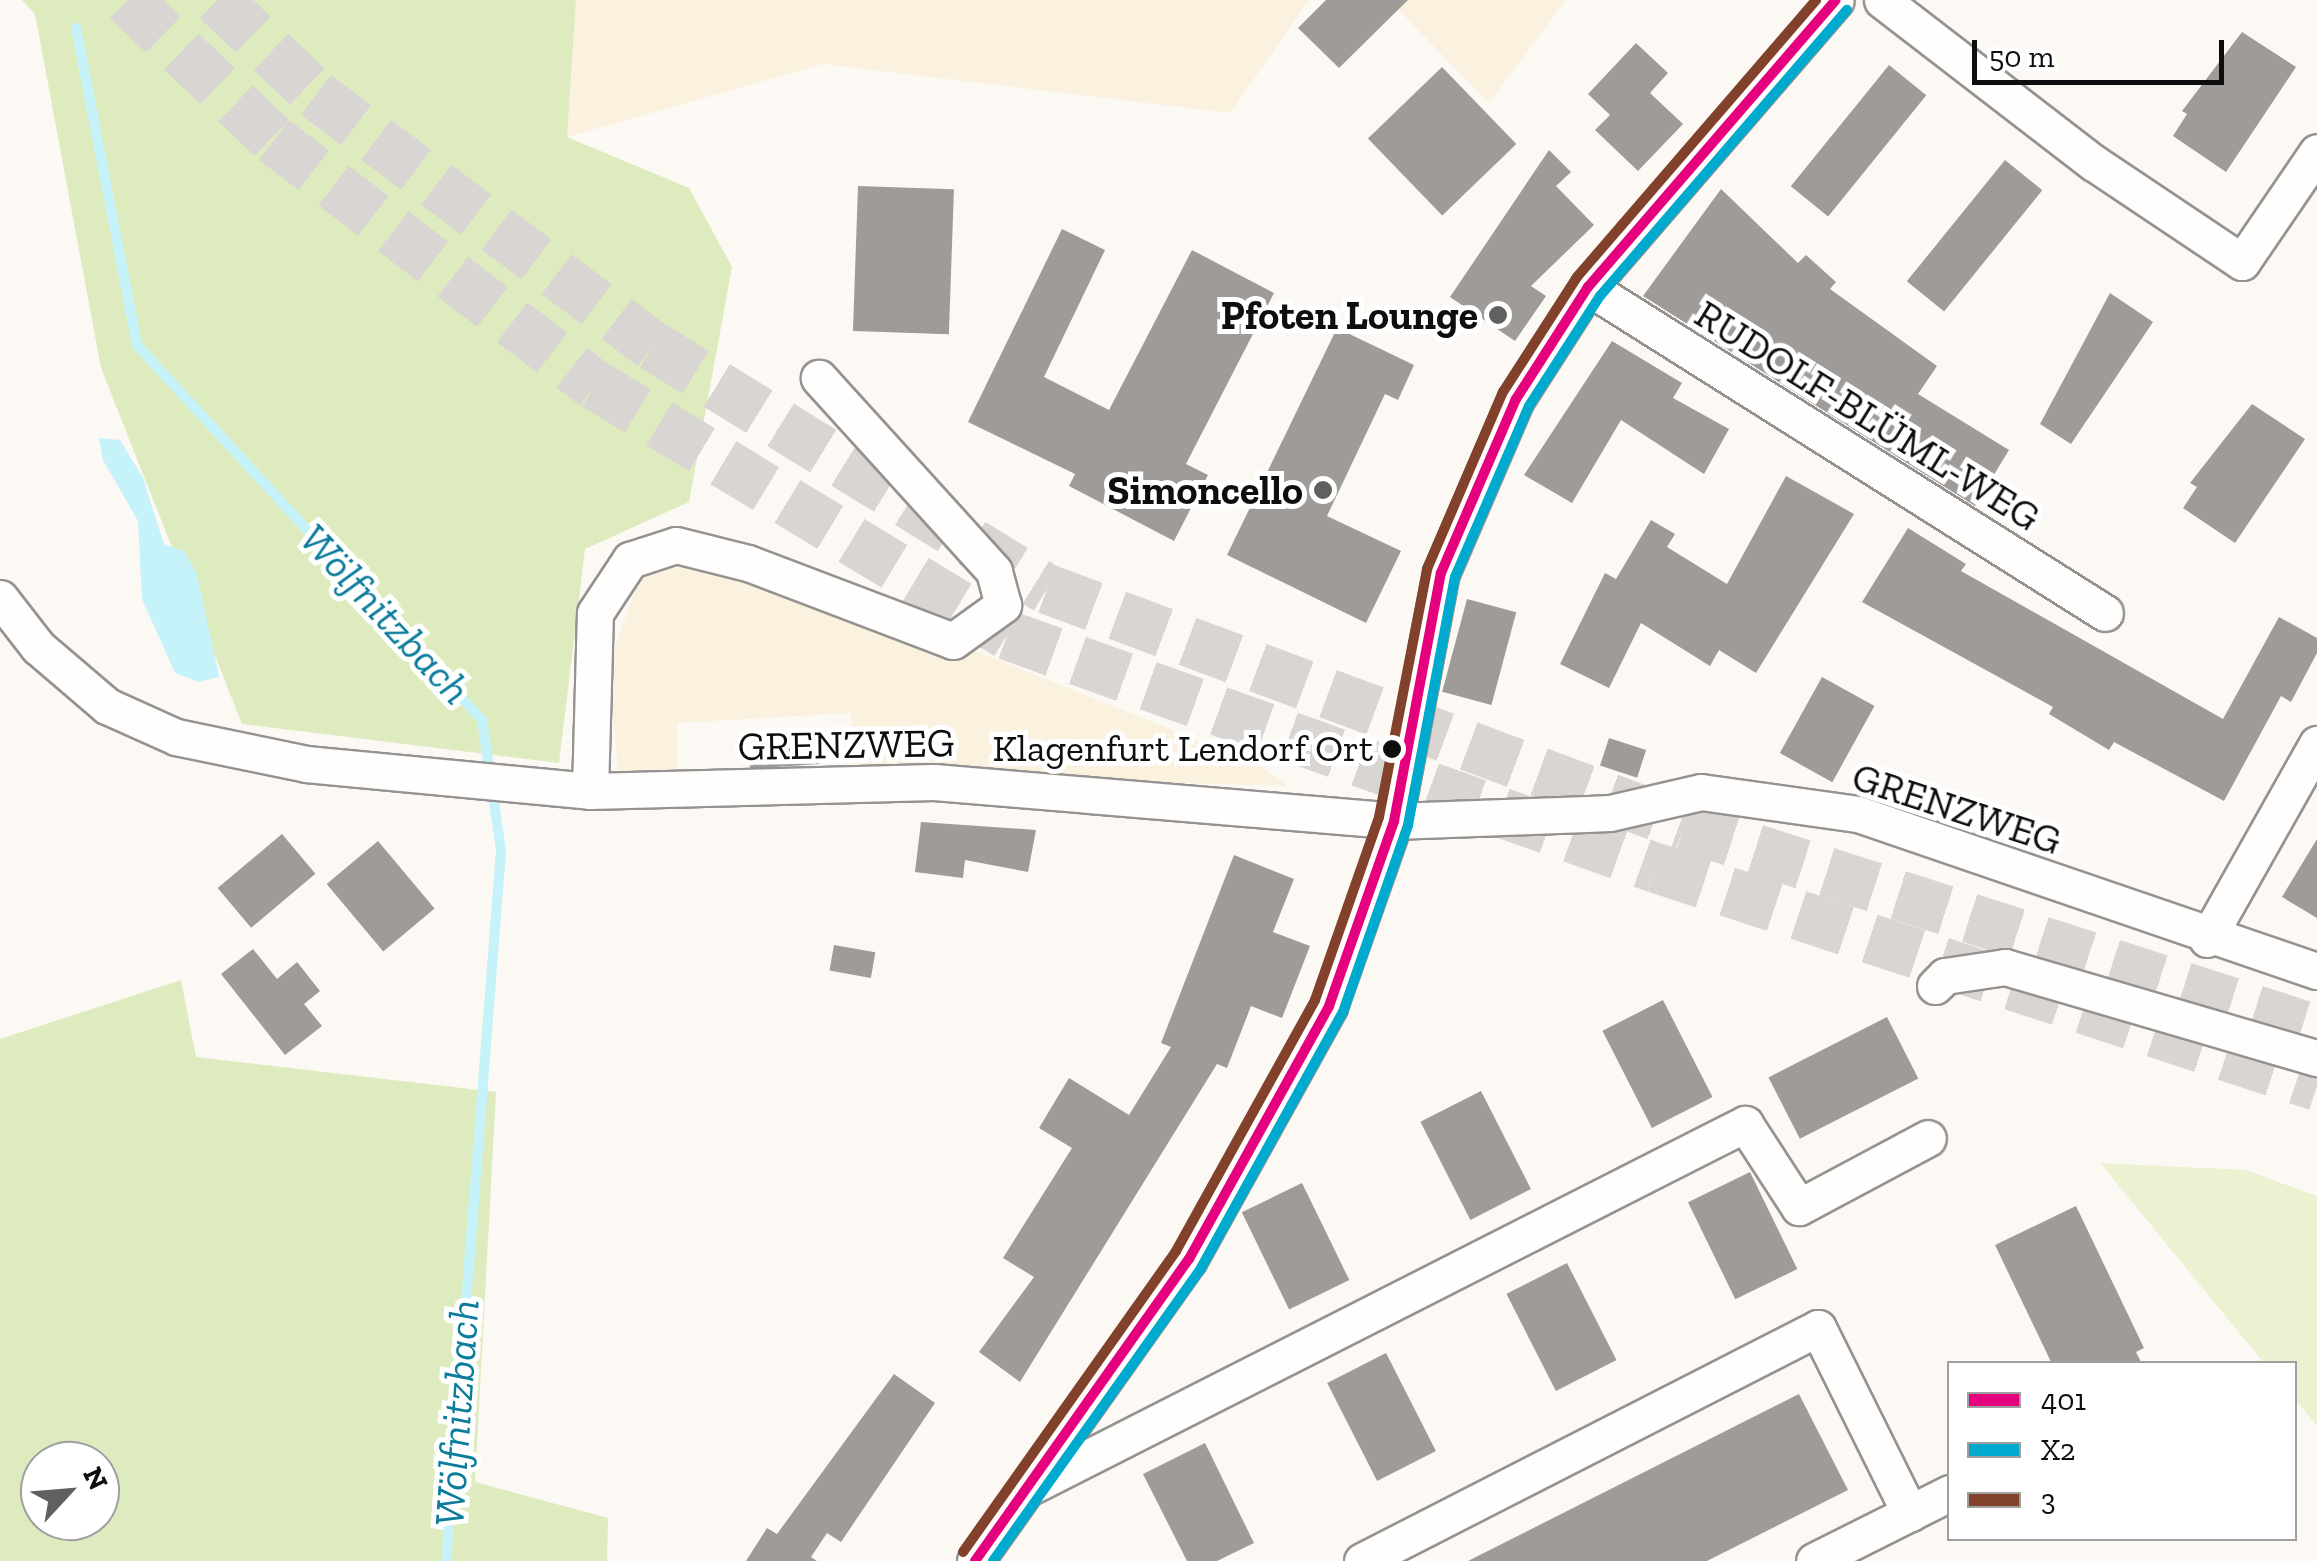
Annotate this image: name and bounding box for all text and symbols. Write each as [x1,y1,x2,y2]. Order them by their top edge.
scale bar [1977,20,2230,82]
text: 50 m [1989,39,2054,75]
street label: RUDOLF-BLÜML-WEG [1687,289,2049,541]
place label: Pfoten Lounge [1221,291,1478,339]
marker: Pfoten Lounge [1487,304,1509,326]
place label: Simoncello [1107,466,1303,514]
marker: Simoncello [1312,479,1334,501]
water label: Wölfnitzbach [289,514,481,714]
street label: GRENZWEG [737,718,955,770]
place label: Klagenfurt Lendorf Ort [992,726,1373,772]
marker: Klagenfurt Lendorf Ort [1382,739,1402,759]
street label: GRENZWEG [1847,752,2067,864]
water label: Wölfnitzbach [424,1298,490,1528]
legend [1947,1361,2297,1541]
text: 401 [2041,1382,2086,1418]
text: X2 [2041,1432,2075,1468]
north arrow [20,1441,120,1541]
text: N [76,1462,115,1495]
text: 3 [2041,1482,2056,1518]

